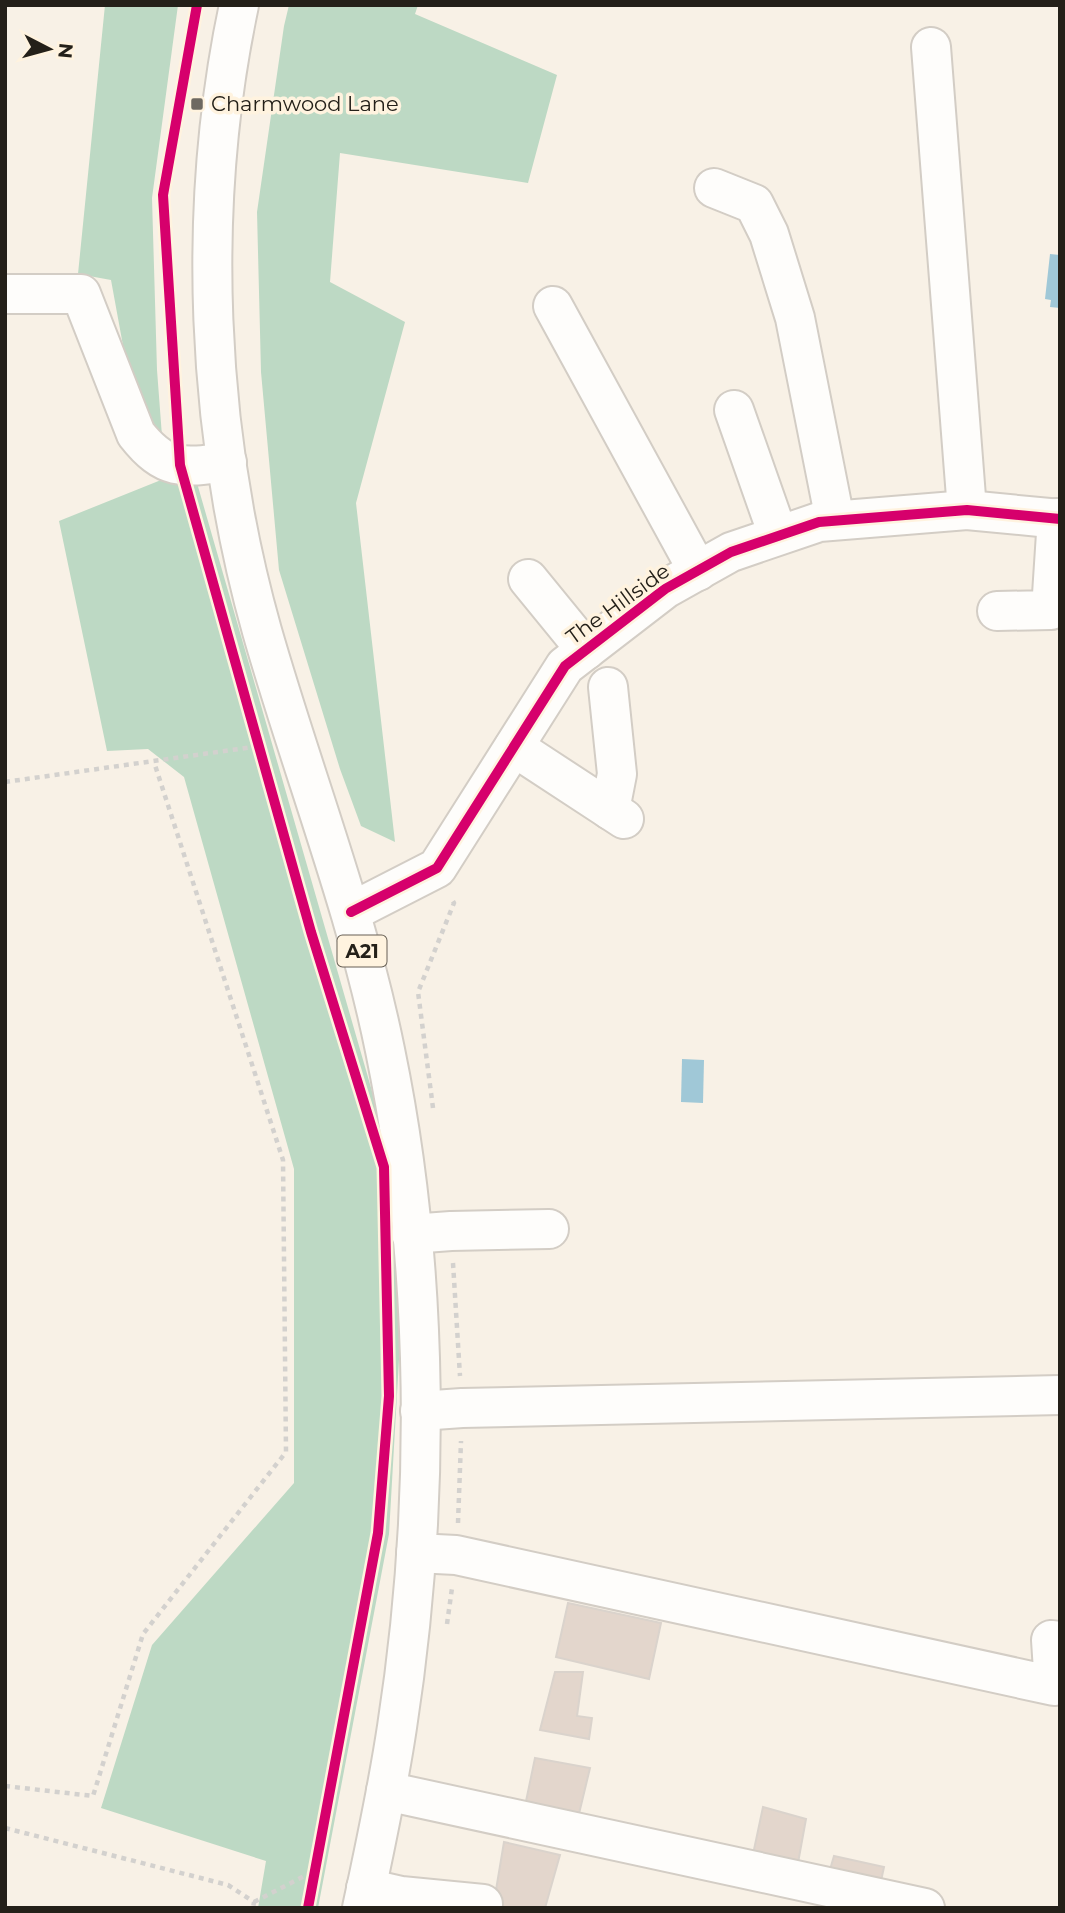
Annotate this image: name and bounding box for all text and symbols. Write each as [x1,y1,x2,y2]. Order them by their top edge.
north arrow [14,14,84,84]
text: N [53,42,78,60]
place label: Charmwood Lane [211,91,399,116]
marker: Charmwood Lane [189,96,205,112]
street label: The Hillside [561,558,674,649]
road number: A21 [338,936,386,967]

